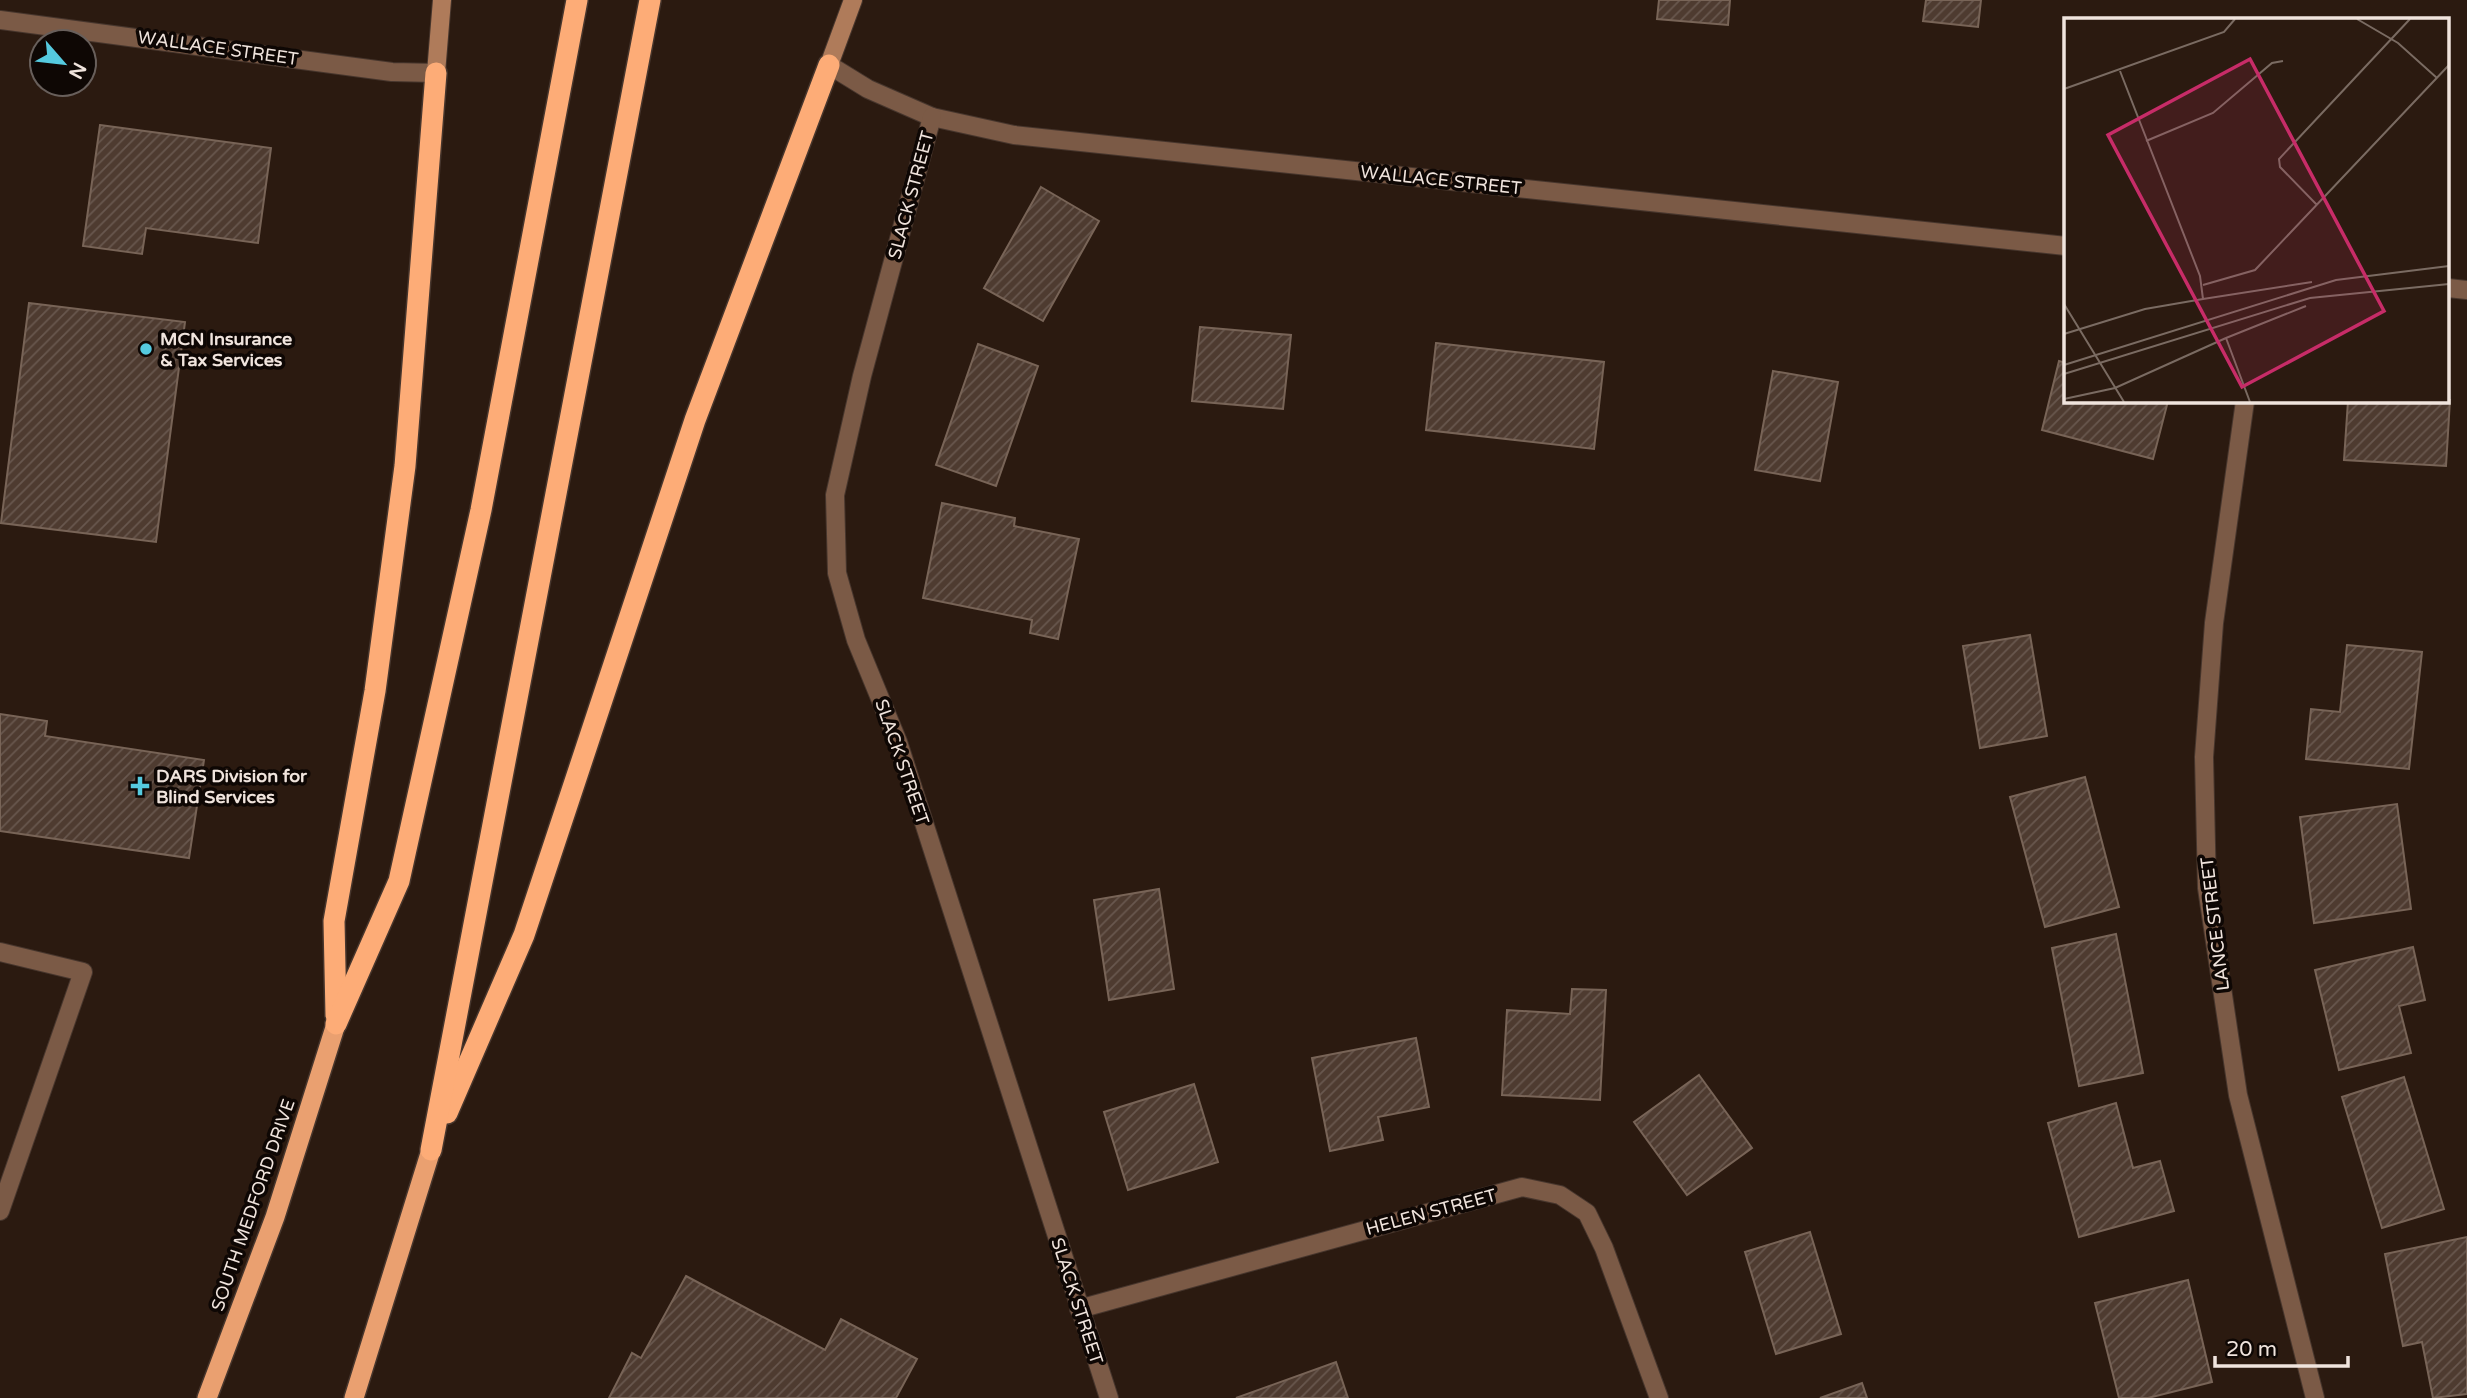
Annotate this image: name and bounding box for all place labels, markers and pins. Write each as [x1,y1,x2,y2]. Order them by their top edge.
place label: MCN Insurance & Tax Services [160,328,292,371]
marker: MCN Insurance & Tax Services [138,341,154,357]
place label: DARS Division for Blind Services [156,765,308,808]
marker: DARS Division for Blind Services [130,776,150,796]

